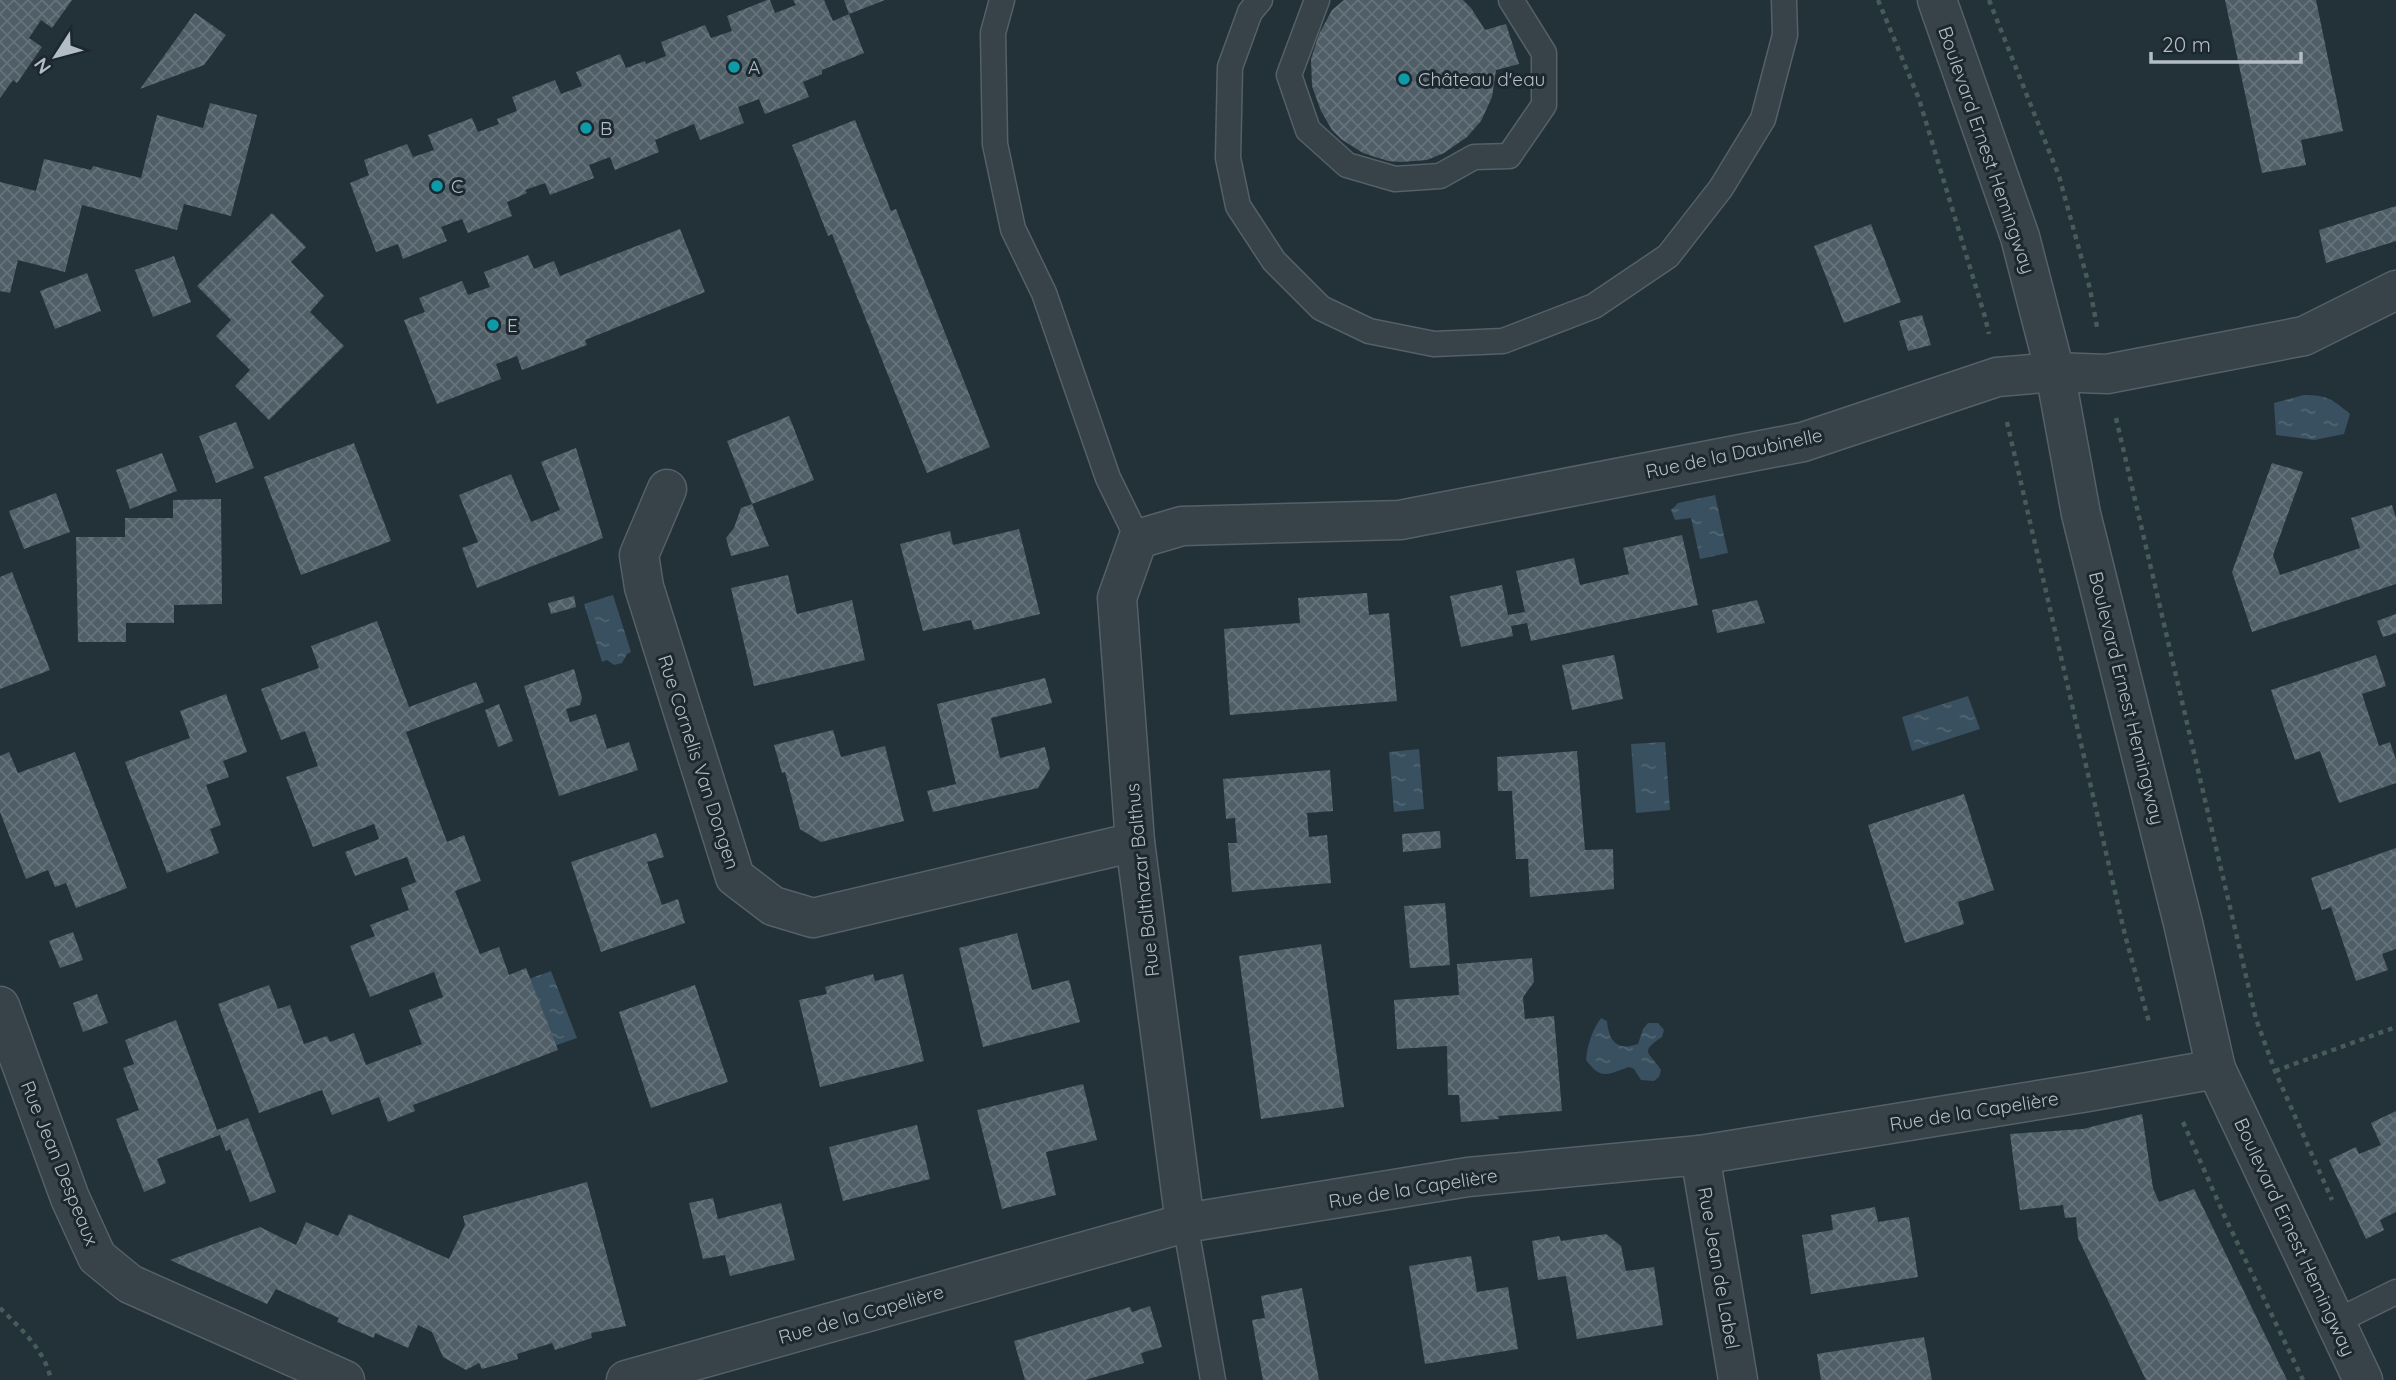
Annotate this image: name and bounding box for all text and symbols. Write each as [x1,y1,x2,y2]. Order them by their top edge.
north arrow [21,21,91,91]
scale bar [2151,21,2302,65]
street label: Boulevard Ernest Hemingway [1933,23,2041,277]
text: 20 m [2162,31,2211,57]
text: N [28,53,56,79]
place label: A [748,55,760,79]
marker: A [726,59,742,75]
place label: Château d'eau [1418,67,1545,91]
marker: Château d'eau [1396,71,1412,87]
place label: B [600,116,612,140]
marker: B [578,120,594,136]
place label: C [451,174,463,198]
marker: C [429,178,445,194]
place label: E [507,313,518,337]
marker: E [485,317,501,333]
street label: Rue de la Daubinelle [1643,423,1825,483]
street label: Boulevard Ernest Hemingway [2084,569,2170,827]
street label: Rue Cornelis Van Dongen [653,652,745,872]
street label: Rue Balthazar Balthus [1120,782,1164,978]
street label: Rue Jean Despeaux [16,1077,104,1249]
street label: Rue de la Capelière [1888,1086,2060,1136]
street label: Boulevard Ernest Hemingway [2229,1114,2361,1360]
street label: Rue de la Capelière [1327,1163,1499,1213]
street label: Rue Jean de Label [1693,1185,1745,1351]
street label: Rue de la Capelière [776,1279,946,1349]

